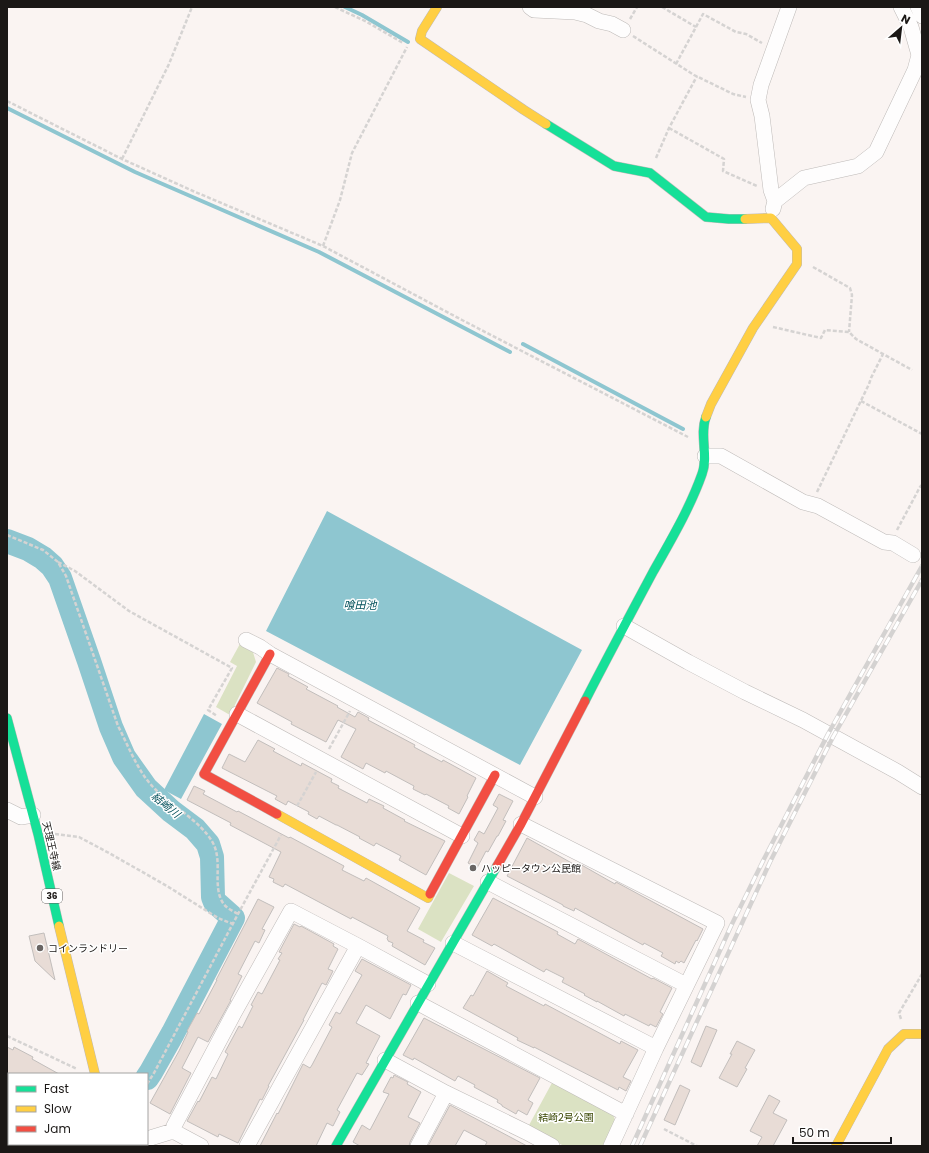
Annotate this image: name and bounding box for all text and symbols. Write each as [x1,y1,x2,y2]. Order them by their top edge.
north arrow [881,8,921,48]
text: N [898,10,913,28]
water label: 喰田池 [344,597,377,613]
water label: 結崎川 [148,788,185,822]
street label: 天理王寺線 [39,820,64,872]
place label: ハッピータウン公民館 [481,861,581,876]
marker: ハッピータウン公民館 [468,863,478,873]
road number: 36 [42,889,62,903]
place label: コインランドリー [48,941,128,956]
marker: コインランドリー [35,943,45,953]
legend [8,1073,148,1145]
text: Fast [44,1080,69,1097]
text: Slow [44,1100,72,1117]
park label: 結崎2号公園 [538,1110,594,1125]
scale bar [793,1119,891,1145]
text: Jam [44,1120,71,1137]
text: 50 m [799,1124,830,1141]

